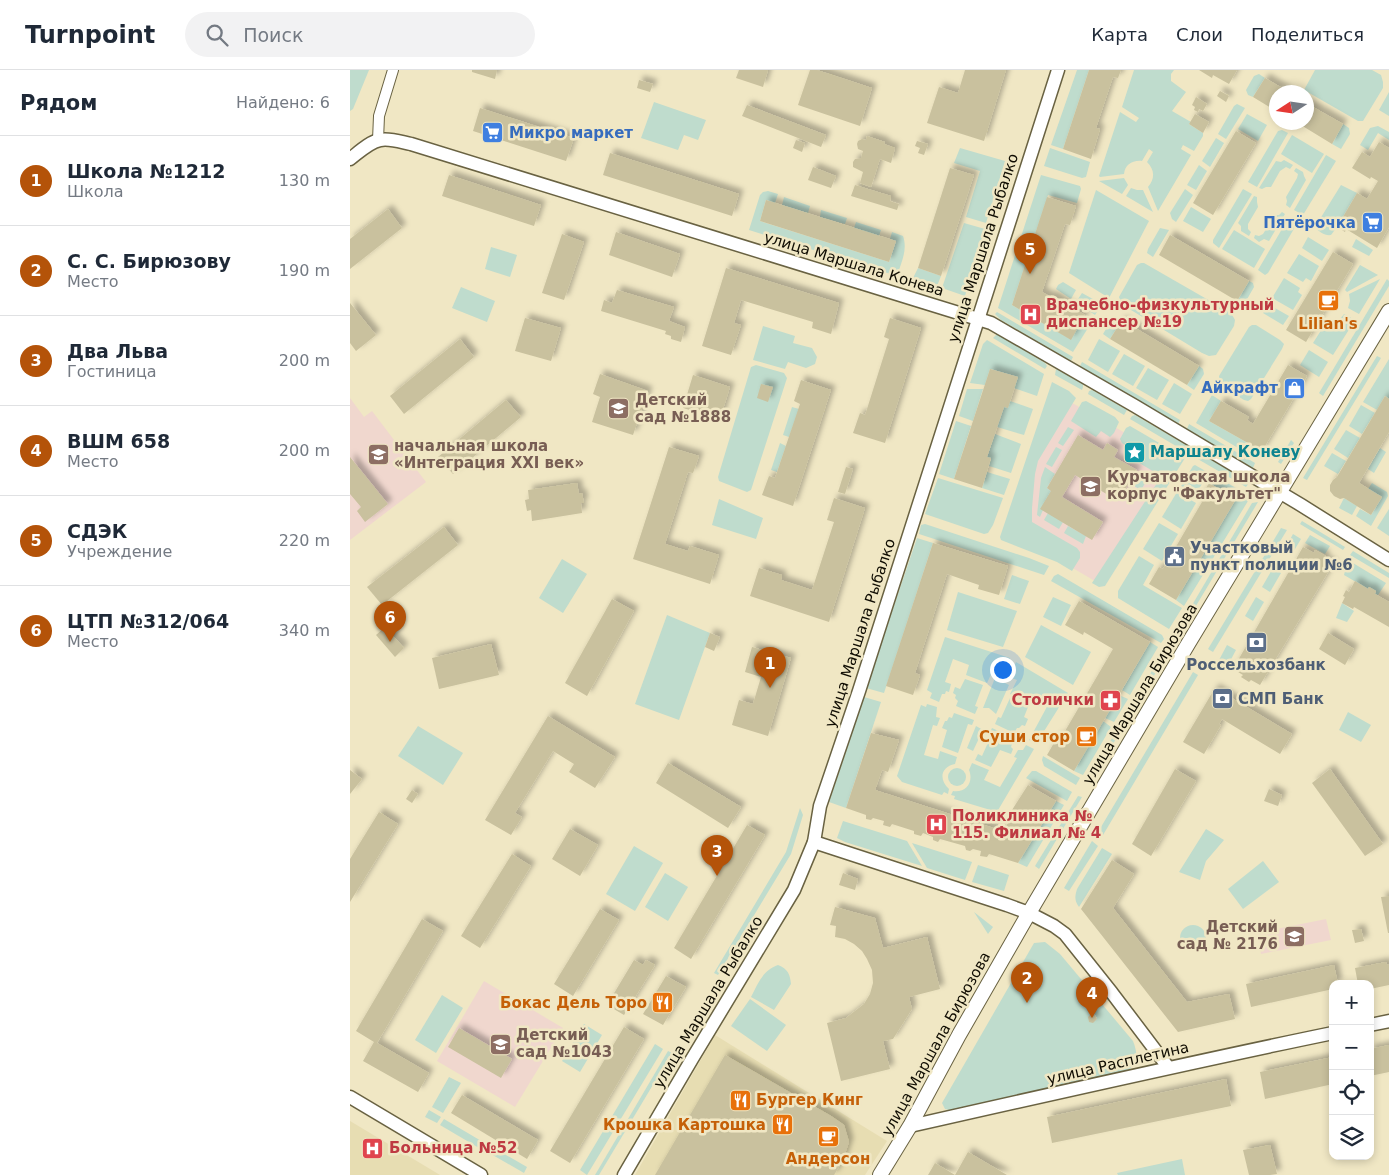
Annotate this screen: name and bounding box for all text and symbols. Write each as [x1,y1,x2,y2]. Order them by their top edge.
search box [185,12,535,57]
text: Turnpoint [25,21,155,49]
icon: search [203,21,231,49]
text: Поиск [243,24,303,46]
text: Карта [1091,24,1148,45]
text: Слои [1176,24,1223,45]
text: Поделиться [1251,24,1364,45]
north arrow [1269,85,1314,130]
text: Рядом [20,91,97,115]
text: Найдено: 6 [236,93,330,112]
supermarket icon: Микро маркет [481,121,505,145]
place label: Микро маркет [509,124,633,142]
street label: улица Маршала Рыбалко [944,151,1022,345]
text: Школа №1212 [67,160,226,182]
text: 1 [30,171,42,190]
text: 130 m [279,171,330,190]
text: Школа [67,182,124,201]
supermarket icon: Пятёрочка [1360,211,1384,235]
place label: Пятёрочка [1263,214,1356,232]
street label: улица Маршала Конева [762,228,946,300]
pin: 5 [1014,233,1046,274]
text: С. С. Бирюзову [67,250,231,272]
text: 2 [30,261,42,280]
text: 190 m [279,261,330,280]
text: Место [67,272,119,291]
cafe icon: Lilian's [1316,289,1340,313]
place label: Врачебно-физкультурный диспансер №19 [1046,296,1274,331]
hospital icon: Врачебно-физкультурный диспансер №19 [1018,302,1042,326]
place label: Lilian's [1298,315,1358,333]
text: Два Льва [67,340,168,362]
text: 3 [30,351,42,370]
text: 200 m [279,351,330,370]
text: Гостиница [67,362,157,381]
shop icon: Айкрафт [1282,376,1306,400]
place label: Айкрафт [1201,379,1278,397]
place label: Детский сад №1888 [635,391,731,426]
school or university icon: Детский сад №1888 [607,397,631,421]
text: ВШM 658 [67,430,170,452]
place label: начальная школа «Интеграция XXI век» [394,437,584,472]
place icon: Маршалу Коневу [1122,440,1146,464]
text: 4 [30,441,42,460]
text: 200 m [279,441,330,460]
school or university icon: начальная школа «Интеграция XXI век» [366,443,390,467]
place label: Маршалу Коневу [1150,443,1300,461]
text: Место [67,452,119,471]
place label: Курчатовская школа корпус "Факультет" [1107,468,1290,503]
school or university icon: Курчатовская школа корпус "Факультет" [1079,474,1103,498]
text: СДЭК [67,520,127,542]
text: 5 [30,531,42,550]
text: 220 m [279,531,330,550]
street label: улица Маршала Рыбалко [821,536,899,730]
place label: Участковый пункт полиции №6 [1190,539,1353,574]
text: Учреждение [67,542,172,561]
public building icon: Участковый пункт полиции №6 [1162,545,1186,569]
street label: улица Маршала Бирюзова [1079,600,1201,788]
pin: 6 [374,601,406,642]
text: ЦТП №312/064 [67,610,229,632]
text: 6 [30,621,42,640]
text: 340 m [279,621,330,640]
bank icon: Россельхозбанк [1244,630,1268,654]
text: Место [67,632,119,651]
pin: 1 [754,647,786,688]
place label: Россельхозбанк [1186,656,1326,674]
your location [990,657,1016,683]
bank icon: СМП Банк [1210,687,1234,711]
pharmacy icon: Столички [1098,688,1122,712]
place label: СМП Банк [1238,690,1324,708]
place label: Столички [1012,691,1094,709]
cafe icon: Суши стор [1074,725,1098,749]
place label: Суши стор [979,728,1070,746]
place label: Поликлиника № 115. Филиал № 4 [952,807,1101,842]
hospital icon: Поликлиника № 115. Филиал № 4 [924,813,948,837]
pin: 3 [701,835,733,876]
street label: улица Маршала Рыбалко [649,913,767,1091]
place label: Детский сад № 2176 [1177,918,1278,953]
school or university icon: Детский сад № 2176 [1282,924,1306,948]
street label: улица Маршала Бирюзова [878,949,994,1139]
pin: 2 [1011,962,1043,1003]
pin: 4 [1076,977,1108,1018]
map controls [1329,980,1374,1160]
button: + [1329,980,1374,1025]
restaurant icon: Бокас Дель Торо [651,991,675,1015]
place label: Бокас Дель Торо [500,994,647,1012]
button: − [1329,1025,1374,1070]
place label: Детский сад №1043 [516,1026,612,1061]
school or university icon: Детский сад №1043 [488,1032,512,1056]
street label: улица Расплетина [1045,1038,1191,1088]
button: locate [1329,1070,1374,1115]
restaurant icon: Бургер Кинг [728,1088,752,1112]
place label: Бургер Кинг [756,1091,863,1109]
restaurant icon: Крошка Картошка [770,1113,794,1137]
button: layers [1329,1115,1374,1160]
place label: Крошка Картошка [603,1116,766,1134]
cafe icon: Андерсон [816,1124,840,1148]
hospital icon: Больница №52 [361,1136,385,1160]
place label: Больница №52 [389,1139,517,1157]
place label: Андерсон [786,1150,870,1168]

